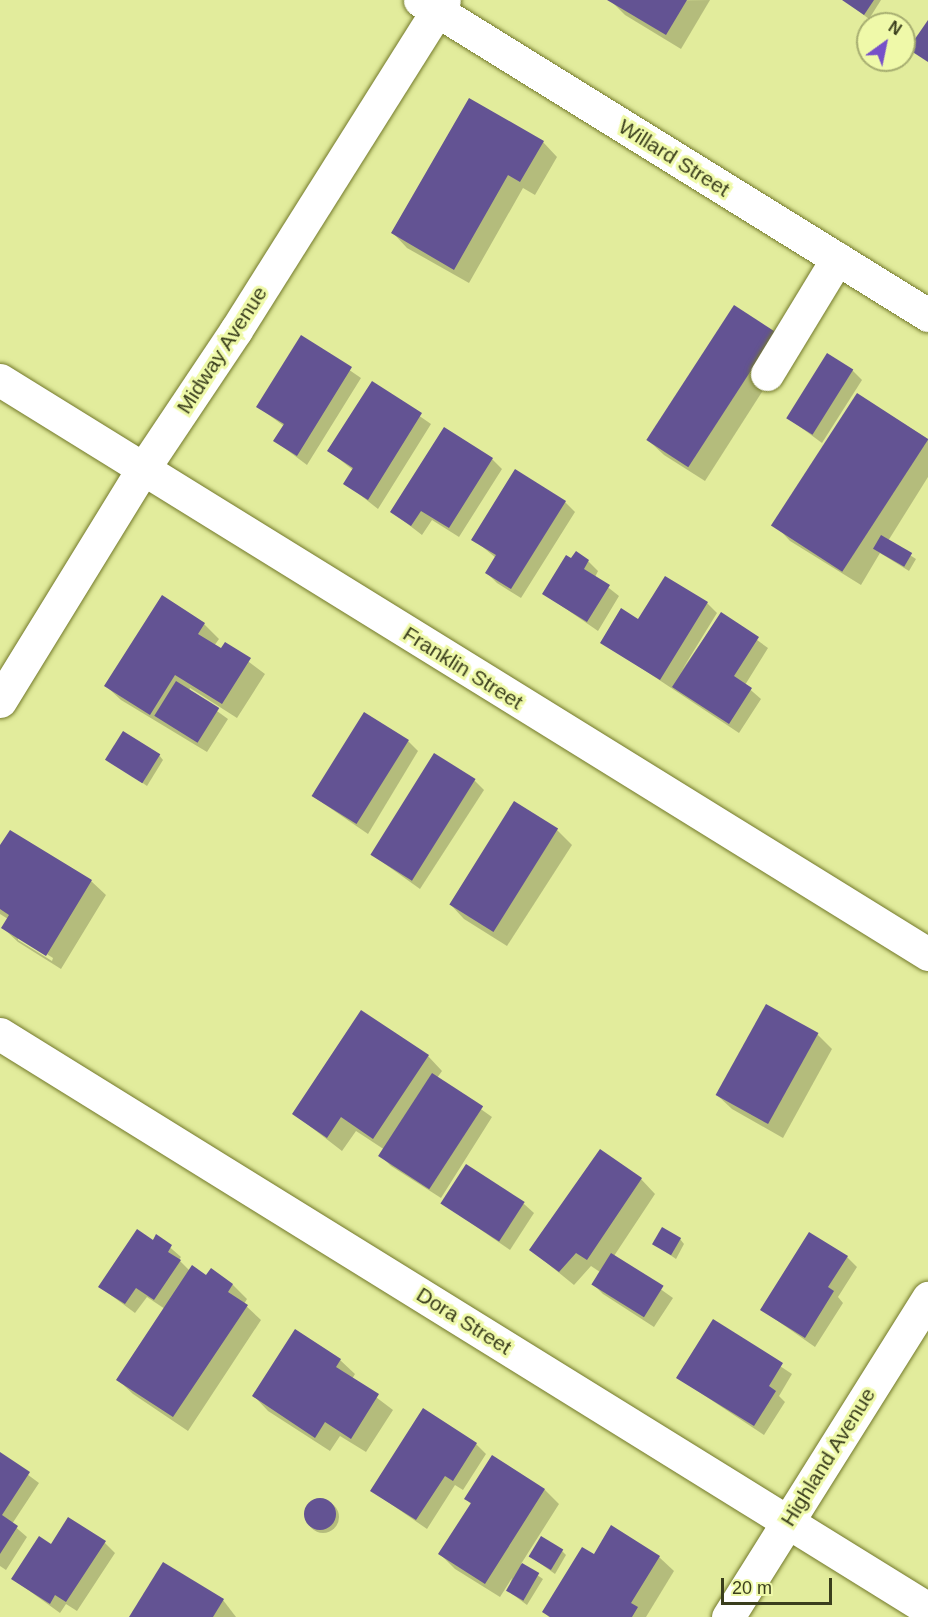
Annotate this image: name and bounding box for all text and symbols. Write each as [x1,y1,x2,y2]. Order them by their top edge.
north arrow [856,12,916,72]
text: N [886,18,904,38]
street label: Willard Street [614,114,734,202]
street label: Midway Avenue [171,281,273,419]
street label: Franklin Street [398,621,528,715]
street label: Dora Street [412,1282,516,1360]
street label: Highland Avenue [775,1383,881,1531]
scale bar [724,1566,835,1604]
text: 20 m [732,1578,772,1598]

